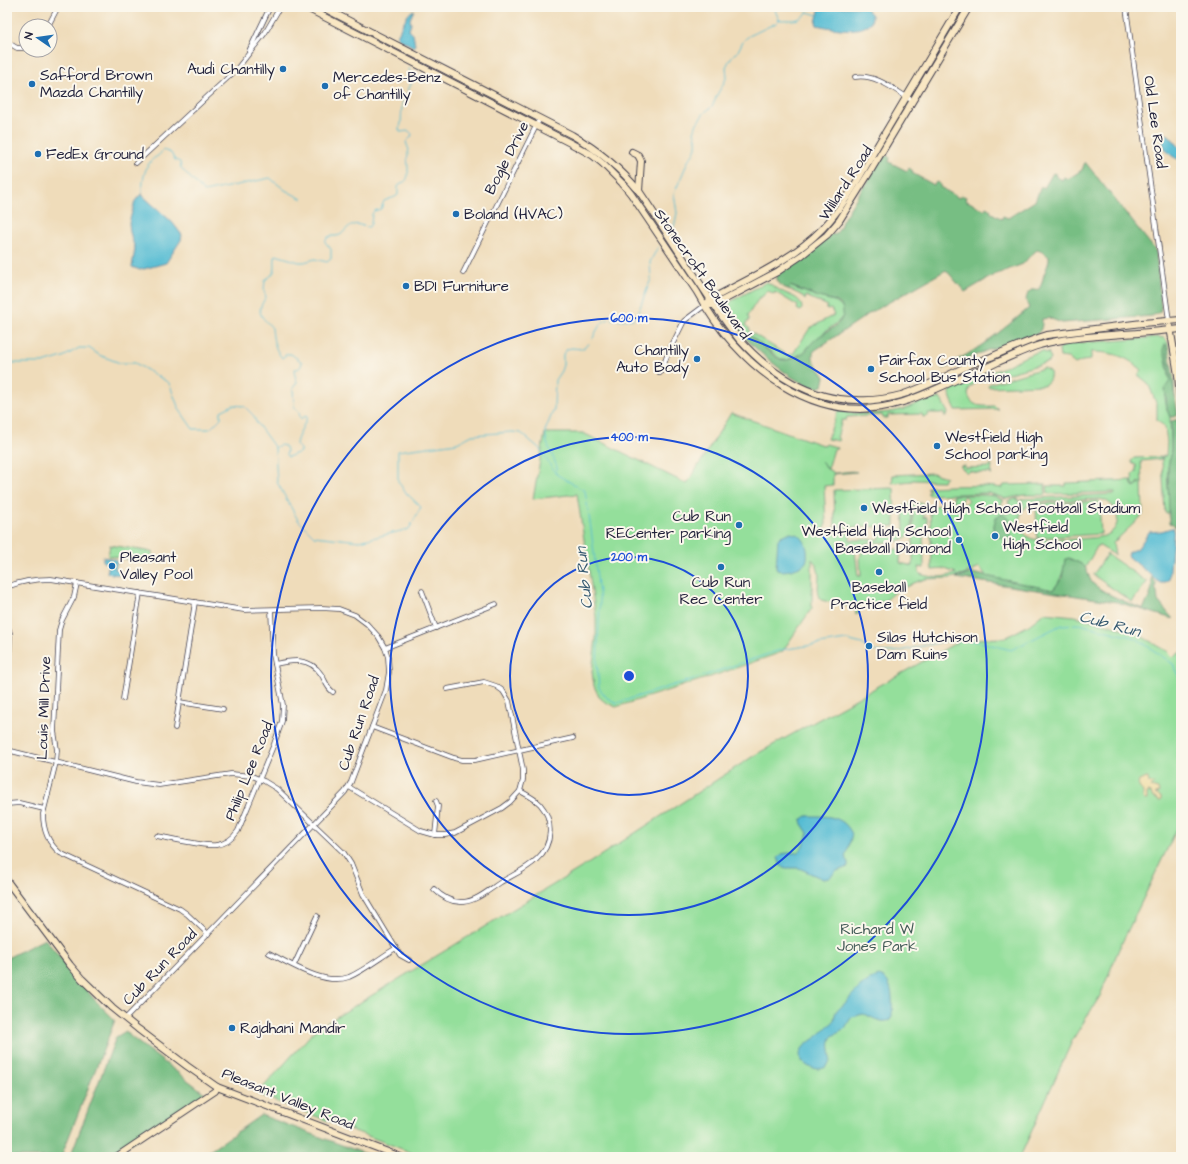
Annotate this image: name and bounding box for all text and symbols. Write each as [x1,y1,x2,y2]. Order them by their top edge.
north arrow [18,18,58,58]
text: N [21,31,37,41]
place label: Audi Chantilly [187,59,275,81]
marker: Audi Chantilly [278,64,288,74]
place label: Safford Brown Mazda Chantilly [40,65,153,104]
place label: Mercedes-Benz of Chantilly [333,67,442,106]
street label: Old Lee Road [1138,74,1172,170]
marker: Safford Brown Mazda Chantilly [27,79,37,89]
marker: Mercedes-Benz of Chantilly [320,81,330,91]
street label: Bogle Drive [480,118,535,199]
street label: Willard Road [814,141,878,224]
place label: FedEx Ground [46,144,144,165]
marker: FedEx Ground [33,149,43,159]
place label: Boland (HVAC) [464,204,563,225]
street label: Stonecroft Boulevard [649,204,755,344]
marker: Boland (HVAC) [451,209,461,219]
place label: BDI Furniture [414,276,509,297]
marker: BDI Furniture [401,281,411,291]
text: 600 m [611,310,648,327]
place label: Chantilly Auto Body [616,340,689,379]
place label: Fairfax County School Bus Station [879,350,1011,388]
marker: Chantilly Auto Body [692,354,702,364]
marker: Fairfax County School Bus Station [866,364,876,374]
place label: Westfield High School parking [945,427,1048,466]
text: 400 m [610,429,648,446]
marker: Westfield High School parking [932,441,942,451]
place label: Westfield High School Football Stadium [872,498,1140,520]
marker: Westfield High School Football Stadium [859,503,869,513]
place label: Cub Run RECenter parking [606,506,731,545]
place label: Westfield High School [1003,517,1081,556]
marker: Cub Run RECenter parking [734,520,744,530]
place label: Westfield High School Baseball Diamond [802,521,951,559]
marker: Westfield High School [990,531,1000,541]
marker: Westfield High School Baseball Diamond [954,535,964,545]
water label: Cub Run [570,544,598,610]
place label: Pleasant Valley Pool [120,547,193,586]
text: 200 m [610,549,648,566]
marker: Pleasant Valley Pool [107,561,117,571]
marker: Cub Run Rec Center [716,562,726,572]
marker: Baseball Practice field [874,567,884,577]
place label: Cub Run Rec Center [680,572,763,610]
place label: Baseball Practice field [831,577,927,615]
water label: Cub Run [1077,605,1145,643]
place label: Silas Hutchison Dam Ruins [877,627,978,665]
marker: Silas Hutchison Dam Ruins [864,641,874,651]
street label: Louis Mill Drive [32,656,56,760]
centre of rings [622,669,636,683]
street label: Cub Run Road [333,673,385,773]
street label: Philip Lee Road [220,718,279,824]
park label: Richard W Jones Park [837,919,917,957]
street label: Cub Run Road [118,924,202,1010]
place label: Rajdhani Mandir [240,1018,345,1039]
marker: Rajdhani Mandir [227,1023,237,1033]
street label: Pleasant Valley Road [218,1063,358,1136]

